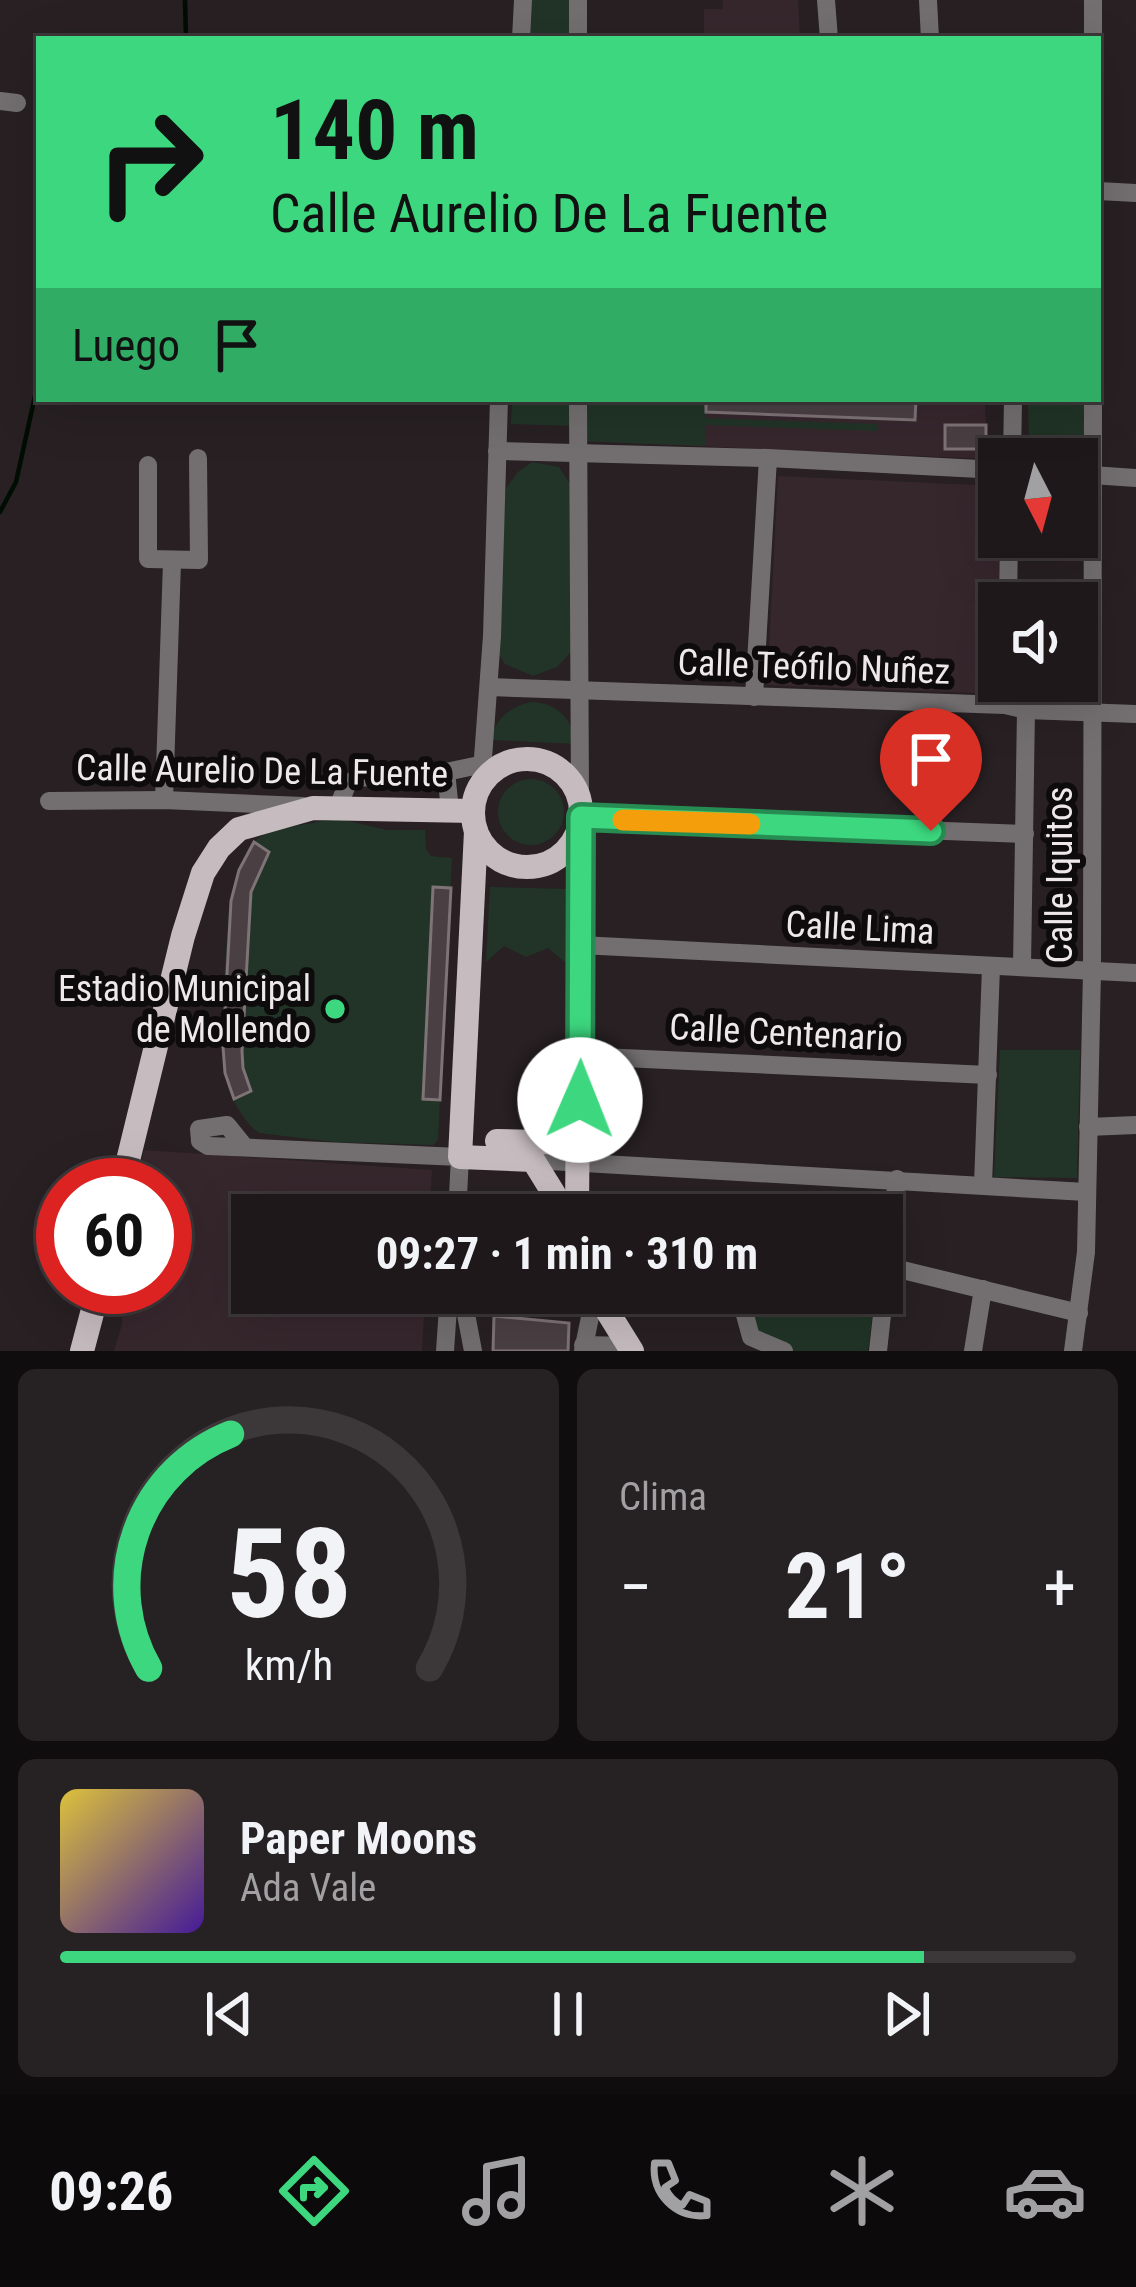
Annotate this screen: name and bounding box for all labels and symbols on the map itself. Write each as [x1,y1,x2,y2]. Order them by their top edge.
north arrow [978,438,1098,558]
street label: Calle Teófilo Nuñez [677,641,951,693]
pin [880,708,982,831]
street label: Calle Aurelio De La Fuente [76,747,448,795]
street label: Calle Iquitos [1039,787,1081,963]
street label: Calle Lima [784,903,935,953]
place label: Estadio Municipal de Mollendo [58,968,311,1051]
marker: Estadio Municipal de Mollendo [322,996,348,1022]
street label: Calle Centenario [668,1006,904,1060]
position arrow [517,1037,643,1163]
speed limit sign: 60 [36,1158,192,1314]

